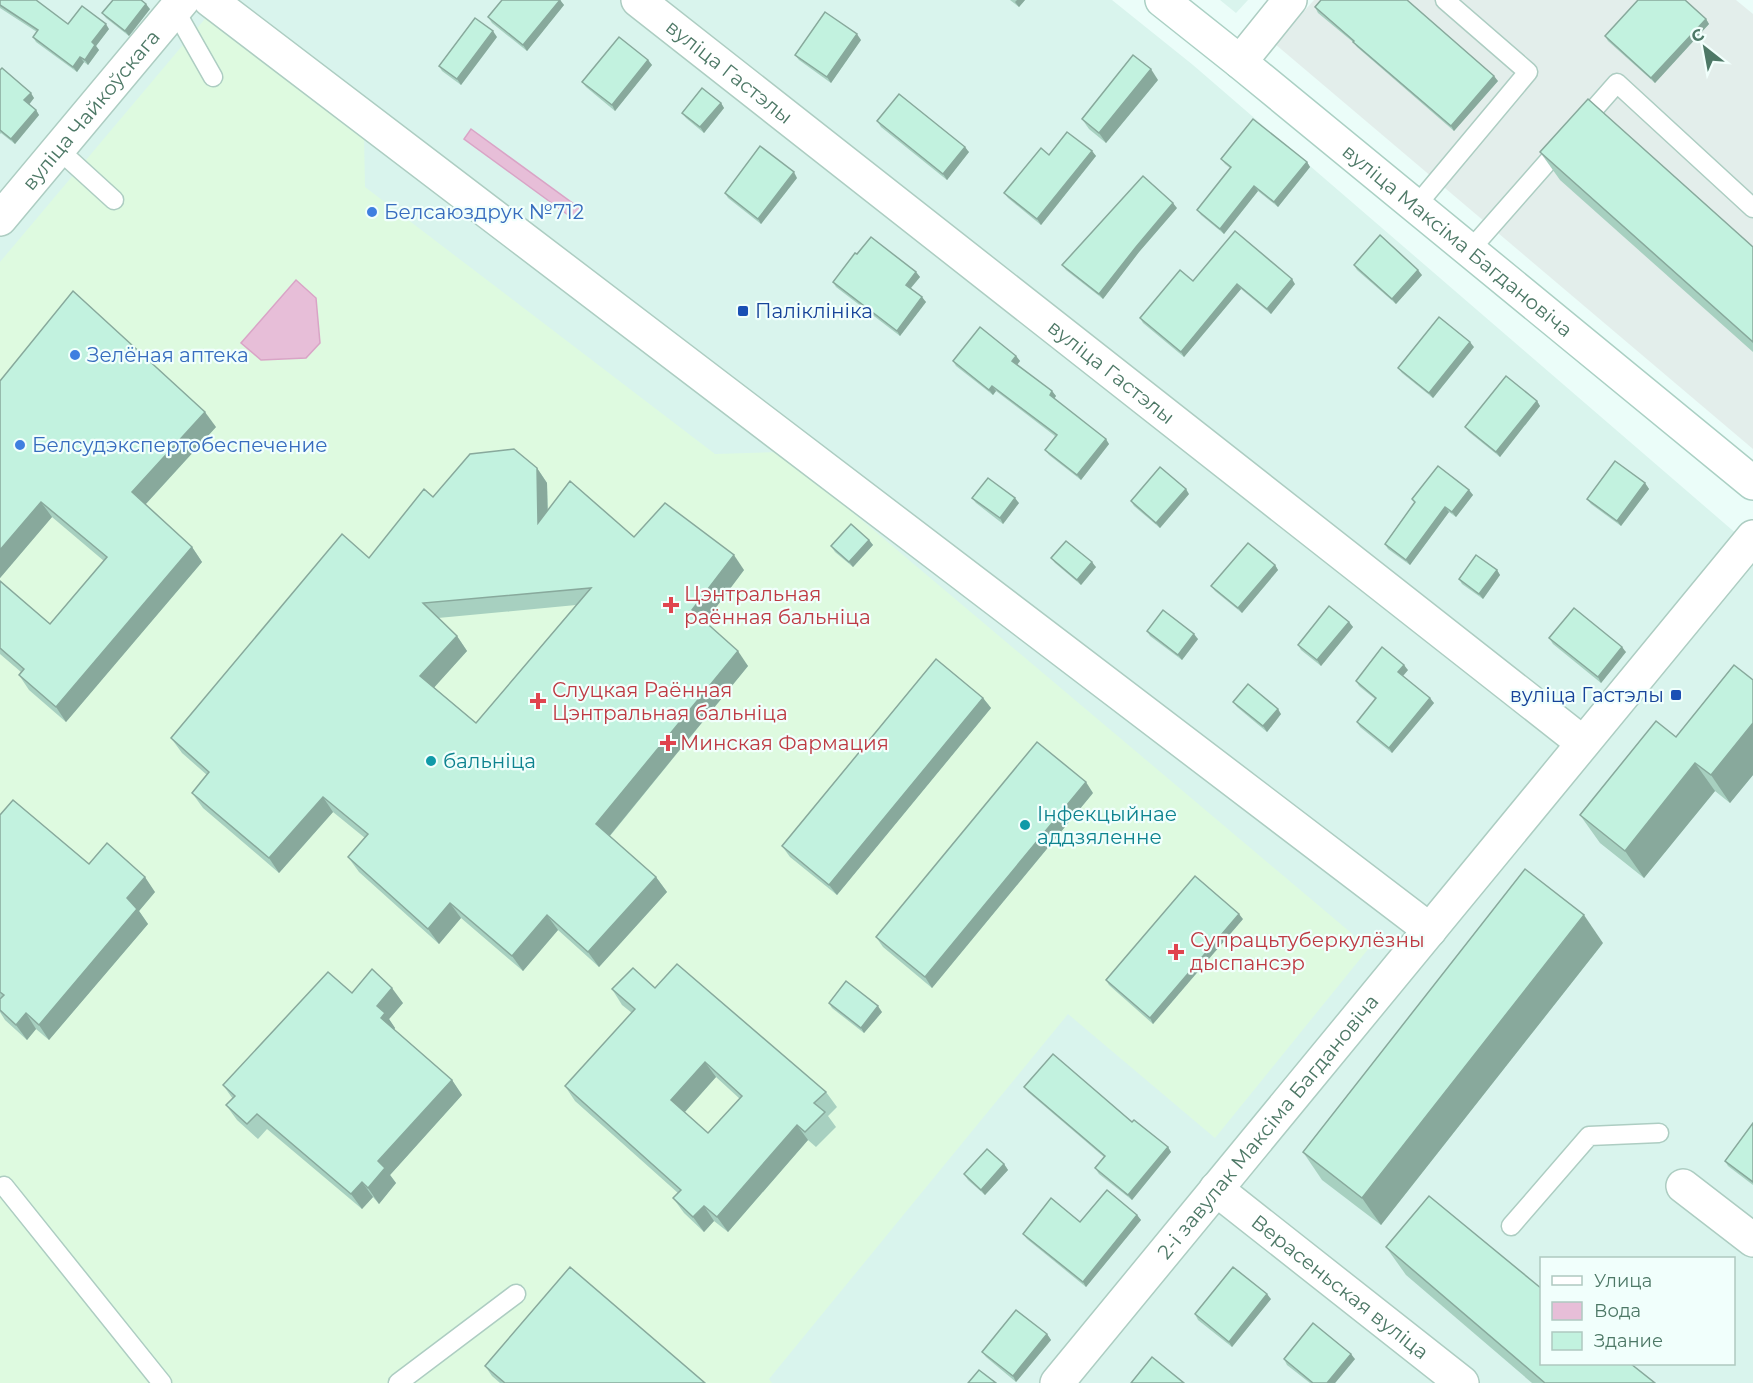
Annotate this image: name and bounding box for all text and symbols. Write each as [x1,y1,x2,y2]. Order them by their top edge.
street label: вуліца Гастэлы [661,15,797,129]
north arrow [1675,18,1735,78]
text: С [1688,24,1708,47]
street label: вуліца Чайкоўскага [17,25,165,195]
street label: вуліца Максіма Багдановіча [1338,139,1577,342]
place label: Белсаюздрук №712 [384,200,584,224]
marker: Белсаюздрук №712 [365,205,379,219]
place label: Паліклініка [755,299,873,323]
marker: Паліклініка [736,304,750,318]
street label: вуліца Гастэлы [1043,315,1179,429]
place label: Зелёная аптека [87,343,249,367]
marker: Зелёная аптека [68,348,82,362]
place label: Белсудэкспертобеспечение [32,433,328,457]
marker: Белсудэкспертобеспечение [13,438,27,452]
place label: Цэнтральная раённая бальніца [684,582,871,629]
marker: Цэнтральная раённая бальніца [662,596,680,614]
place label: Слуцкая Раённая Цэнтральная бальніца [552,678,788,725]
place label: вуліца Гастэлы [1510,683,1664,707]
marker: вуліца Гастэлы [1669,688,1683,702]
marker: Слуцкая Раённая Цэнтральная бальніца [529,692,547,710]
place label: Минская Фармация [680,731,889,755]
marker: Минская Фармация [661,736,675,750]
place label: бальніца [443,749,536,773]
marker: бальніца [424,754,438,768]
place label: Інфекцыйнае аддзяленне [1037,802,1177,849]
marker: Інфекцыйнае аддзяленне [1018,818,1032,832]
place label: Супрацьтуберкулёзны дыспансэр [1190,928,1425,975]
marker: Супрацьтуберкулёзны дыспансэр [1167,943,1185,961]
street label: 2-і завулак Максіма Багдановіча [1152,990,1384,1264]
street label: Верасеньская вуліца [1247,1210,1433,1364]
legend [1540,1257,1735,1365]
text: Улица [1594,1270,1652,1292]
text: Вода [1594,1300,1641,1322]
text: Здание [1594,1330,1663,1352]

